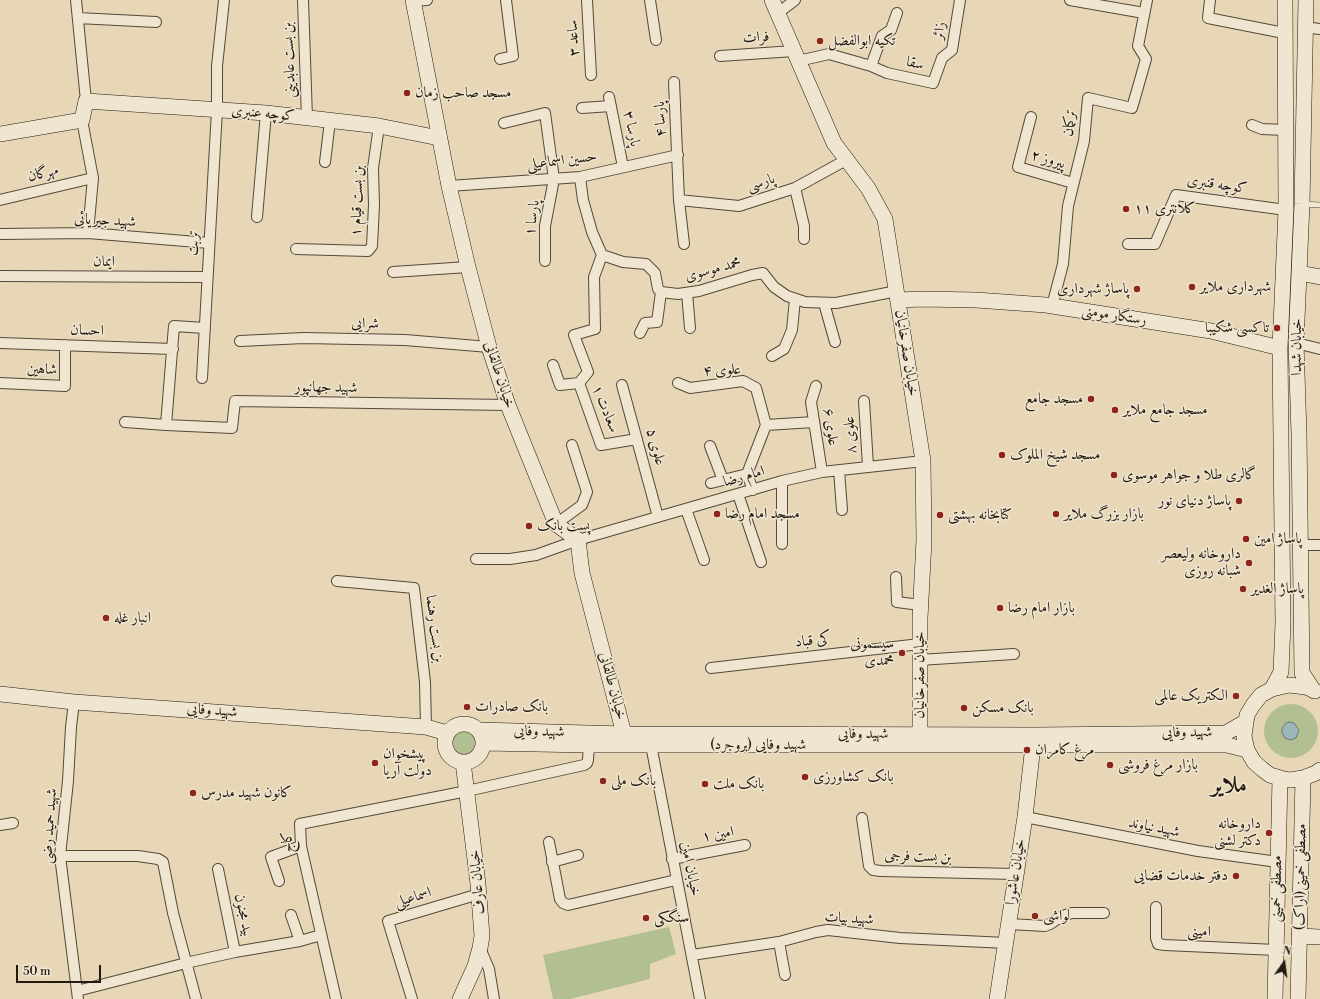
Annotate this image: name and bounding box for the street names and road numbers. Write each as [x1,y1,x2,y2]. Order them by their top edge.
street label: ساعد ۳ [564,19,584,57]
street label: زائر [930,21,950,41]
street label: بن بست عابدینی [280,22,300,98]
street label: فرات [742,28,770,48]
street label: سقا [904,53,926,75]
street label: پارسا ۴ [651,101,671,137]
street label: کوچه عنبری [231,102,295,126]
street label: ترکمان [1059,108,1081,138]
street label: پارسا ۳ [618,109,644,149]
street label: پیروز ۲ [1029,147,1067,173]
street label: حسین اسماعیلی [526,148,598,174]
street label: مهرگان [26,162,60,186]
street label: بن بست قیام ۱ [348,165,368,237]
street label: پارسی [745,170,777,196]
street label: کوچه قنبری [1186,172,1248,198]
street label: پارسا ۱ [522,199,544,237]
street label: شهید جیریائی [73,210,137,232]
street label: تربت [184,230,204,256]
street label: ایمان [93,253,115,271]
street label: محمد موسوی [683,254,743,286]
street label: رستگار مومنی [1080,302,1148,330]
street label: خیابان صفرخانیان [890,308,922,398]
street label: شرایی [351,315,379,333]
street label: خیابان شهدا [1288,318,1306,376]
street label: احسان [70,321,104,341]
street label: خیابان طالقانی [480,339,518,411]
street label: شاهین [27,360,57,380]
street label: علوی ۴ [703,361,741,381]
street label: شهید جهانپور [294,378,358,398]
street label: سعادت ۱ [587,382,623,436]
street label: علوی ۶ [818,407,842,447]
street label: علوی ۸ [841,416,861,454]
street label: علوی ۵ [641,426,669,468]
street label: امام رضا [721,463,767,491]
street label: بن بست رهنما [421,594,447,664]
street label: کی قباد [794,630,832,652]
street label: خیابان صفرخانیان [911,631,929,719]
street label: خیابان طالقانی [594,650,630,722]
street label: شهید وفایی [186,700,238,722]
street label: شهید وفایی [513,723,565,741]
street label: شهید وفایی [1161,724,1213,742]
street label: شهید وفایی [838,725,888,743]
street label: شهید وفایی (بروجرد) [710,736,806,754]
street label: شهید حمید رضی [38,788,62,864]
street label: شهید نیاوند [1127,814,1181,842]
street label: امین ۱ [701,823,735,847]
street label: مصطفی خمینی(اراک) [1291,823,1311,931]
street label: کاج [278,831,298,853]
street label: خیابان عاشورا [1002,837,1030,907]
street label: خیابان امین [676,840,704,898]
street label: بن بست فرجی [884,847,952,867]
street label: خیابان عارف [466,849,490,915]
street label: مصطفی خمینی [1267,855,1287,923]
street label: اسماعیلی [392,884,434,912]
street label: بید مجنون [230,892,256,938]
street label: شهید بیات [824,909,874,929]
street label: امینی [1187,923,1211,941]

